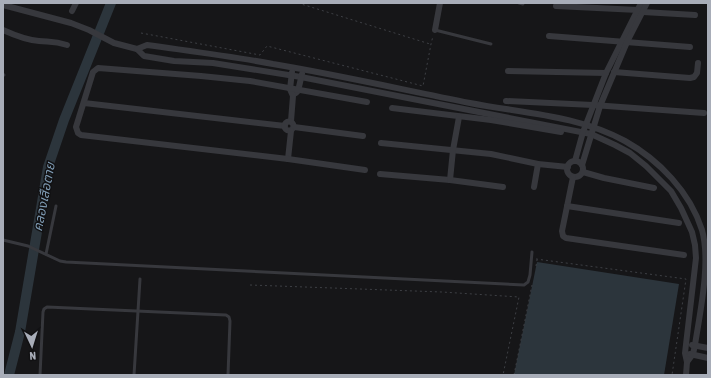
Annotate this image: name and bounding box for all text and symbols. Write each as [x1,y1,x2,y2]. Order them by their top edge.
water label: คลองเสือตาย [30,160,58,233]
north arrow [12,326,52,366]
text: N [29,350,36,362]

